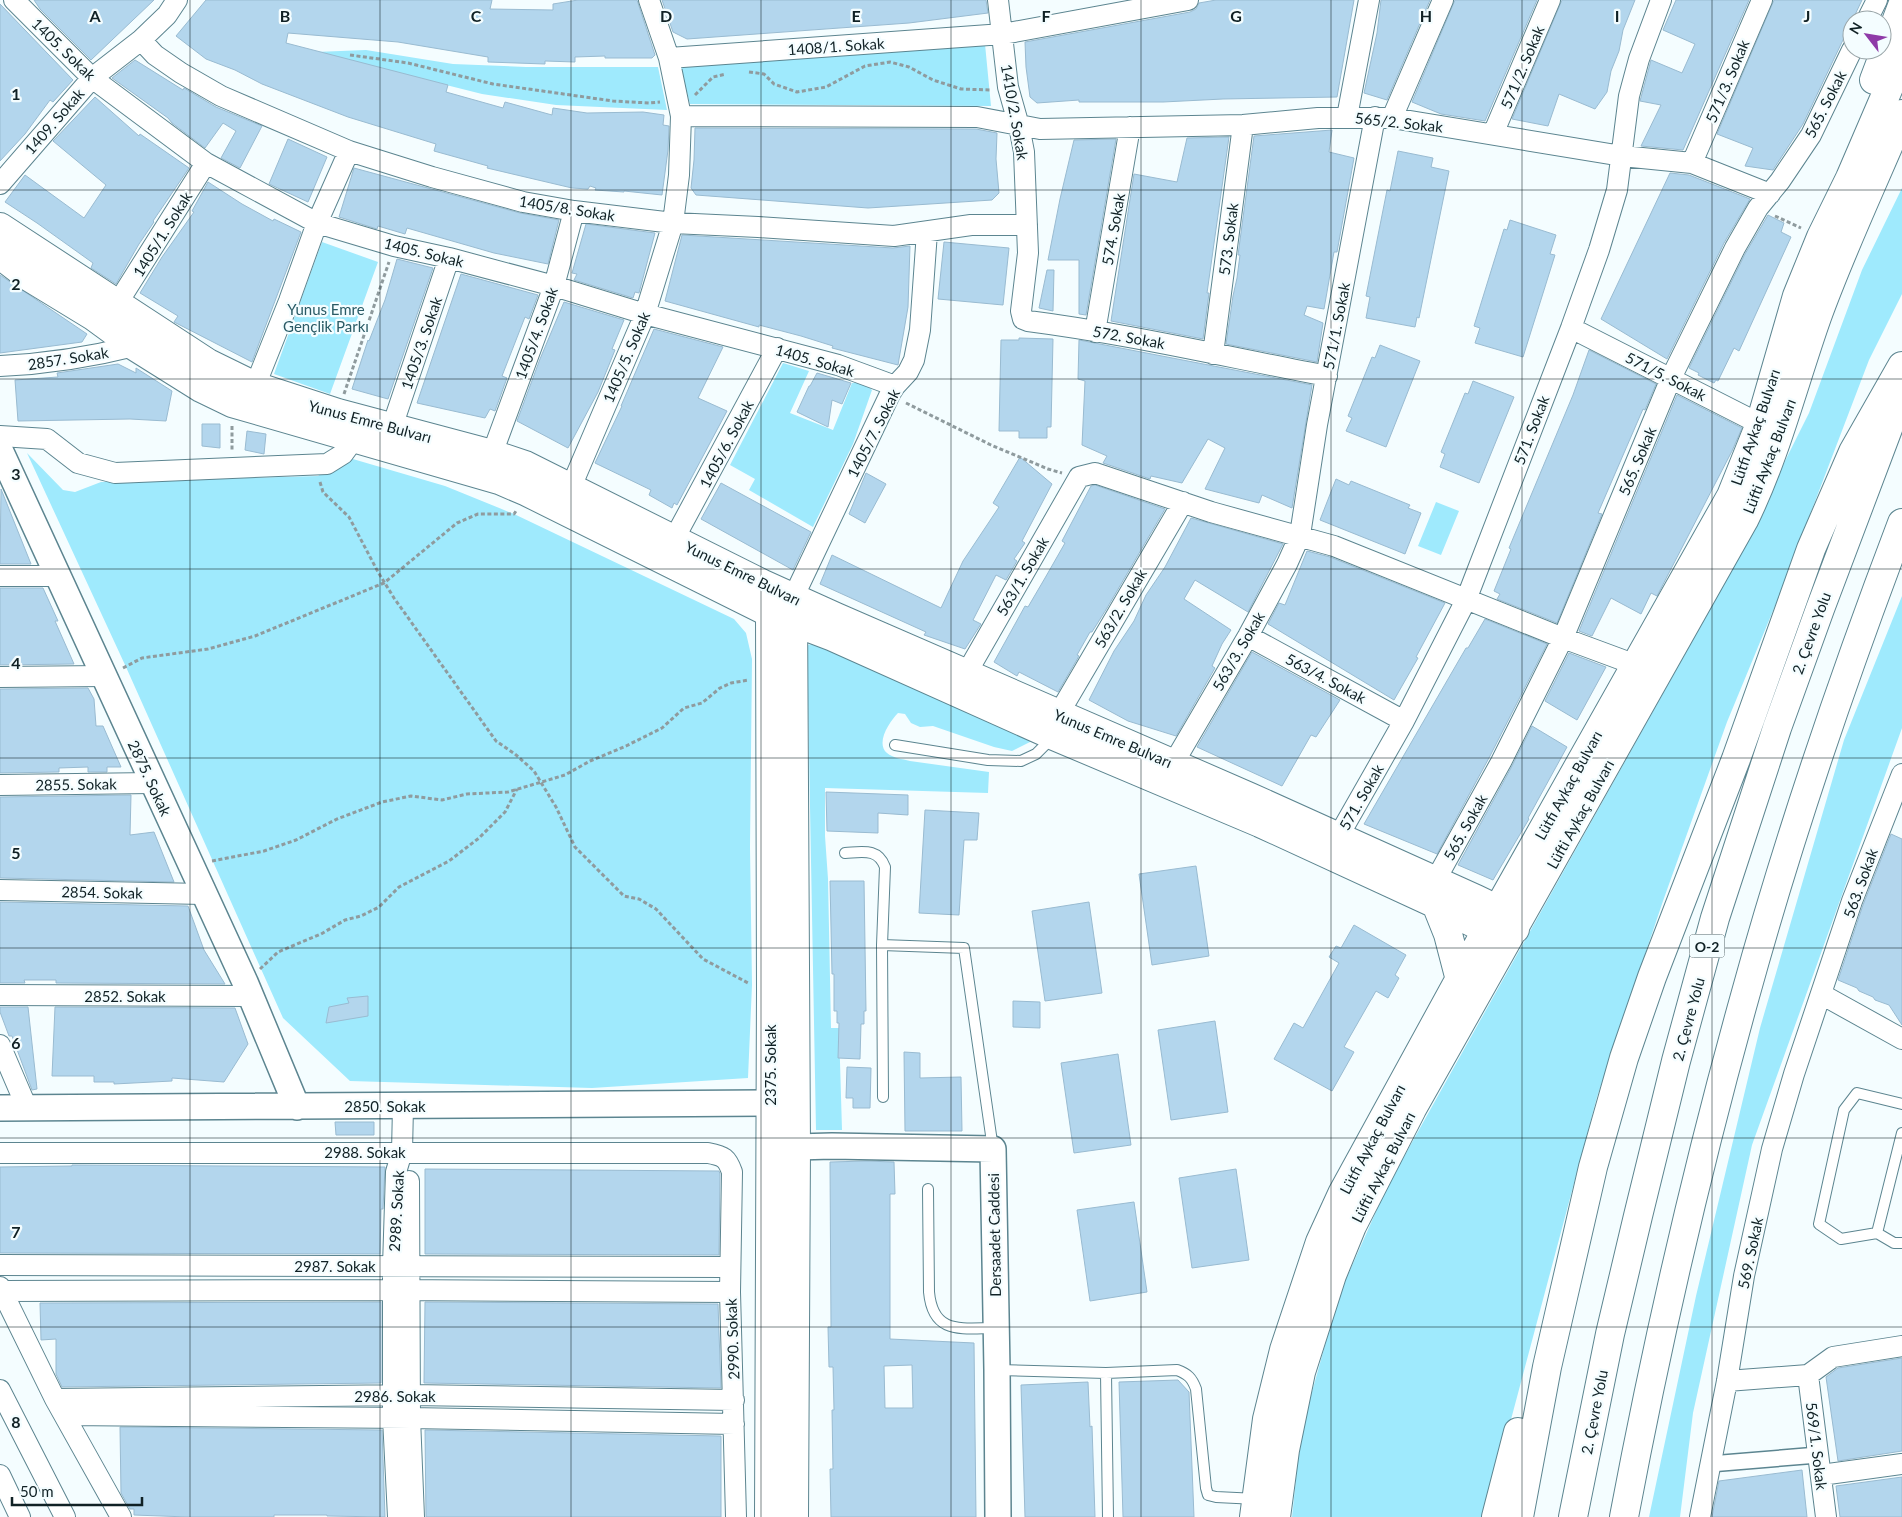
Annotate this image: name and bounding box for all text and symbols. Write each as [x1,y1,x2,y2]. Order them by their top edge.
text: A [88,6,101,25]
text: B [280,6,290,25]
text: C [471,6,482,25]
text: D [660,6,672,25]
text: E [851,6,861,25]
text: F [1041,6,1051,25]
text: G [1230,6,1242,25]
text: H [1420,6,1432,25]
text: I [1615,6,1619,25]
text: J [1804,6,1810,25]
north arrow [1842,10,1892,60]
street label: 1405. Sokak [28,14,100,84]
text: N [1845,19,1865,37]
street label: 571/2. Sokak [1496,23,1548,111]
street label: 1408/1. Sokak [787,34,885,58]
street label: 571/3. Sokak [1701,37,1753,125]
street label: 1410/2. Sokak [998,63,1032,162]
street label: 565. Sokak [1800,67,1850,141]
text: 1 [11,84,21,103]
street label: 1409. Sokak [20,84,88,158]
street label: 565/2. Sokak [1354,108,1444,136]
street label: 1405/1. Sokak [129,188,196,280]
street label: 574. Sokak [1098,191,1128,266]
street label: 1405/8. Sokak [518,192,617,225]
street label: 573. Sokak [1215,201,1241,276]
street label: 1405. Sokak [382,233,466,271]
text: 2 [11,274,21,293]
street label: 571/1. Sokak [1319,281,1353,371]
street label: 1405/4. Sokak [511,284,561,382]
street label: 1405/3. Sokak [397,294,445,392]
park label: Yunus Emre Gençlik Parkı [283,300,369,335]
street label: 1405/5. Sokak [599,309,653,405]
street label: 572. Sokak [1092,322,1167,352]
street label: 1405. Sokak [773,340,857,380]
street label: 2857. Sokak [26,343,110,373]
street label: 571/5. Sokak [1623,348,1710,404]
street label: Lütfi Aykaç Bulvarı [1727,366,1783,488]
street label: 1405/7. Sokak [843,385,903,480]
street label: 571. Sokak [1510,392,1553,467]
street label: Yunus Emre Bulvarı [306,396,434,446]
street label: Lüfti Aykaç Bulvarı [1739,396,1799,516]
street label: 1405/6. Sokak [695,397,757,491]
street label: 565. Sokak [1614,424,1660,498]
text: 3 [11,464,21,483]
street label: 563/1. Sokak [992,533,1052,619]
street label: Yunus Emre Bulvarı [682,537,804,609]
street label: 563/2. Sokak [1090,565,1150,651]
street label: 2. Çevre Yolu [1788,590,1834,676]
street label: 563/3. Sokak [1208,608,1268,694]
street label: 563/4. Sokak [1283,649,1370,707]
text: 4 [11,653,21,672]
street label: Yunus Emre Bulvarı [1051,705,1175,771]
street label: Lütfi Aykaç Bulvarı [1531,727,1605,843]
street label: 2875. Sokak [125,737,176,819]
street label: Lüfti Aykaç Bulvarı [1543,756,1617,872]
street label: 571. Sokak [1335,761,1387,833]
street label: 2855. Sokak [35,774,117,794]
street label: 565. Sokak [1439,790,1491,863]
text: 5 [11,843,21,862]
street label: 563. Sokak [1839,845,1881,920]
street label: 2854. Sokak [61,882,143,902]
road number: O-2 [1690,934,1724,958]
street label: 2. Çevre Yolu [1668,975,1708,1063]
street label: 2852. Sokak [84,987,166,1005]
street label: 2375. Sokak [761,1024,779,1106]
text: 6 [11,1033,21,1052]
street label: Lütfi Aykaç Bulvarı [1335,1081,1409,1197]
street label: 2850. Sokak [344,1097,426,1115]
street label: Lüfti Aykaç Bulvarı [1347,1109,1419,1225]
street label: 2988. Sokak [324,1143,406,1161]
street label: 2989. Sokak [385,1169,407,1252]
street label: Dersaadet Caddesi [984,1173,1004,1297]
street label: 569. Sokak [1734,1215,1766,1290]
text: 7 [11,1222,21,1241]
street label: 2987. Sokak [294,1257,376,1275]
street label: 2990. Sokak [722,1298,742,1380]
street label: 2. Çevre Yolu [1577,1368,1611,1456]
street label: 2986. Sokak [354,1387,436,1405]
street label: 569/1. Sokak [1803,1401,1831,1491]
text: 8 [11,1412,21,1431]
scale bar [12,1474,142,1506]
text: 50 m [20,1482,54,1500]

